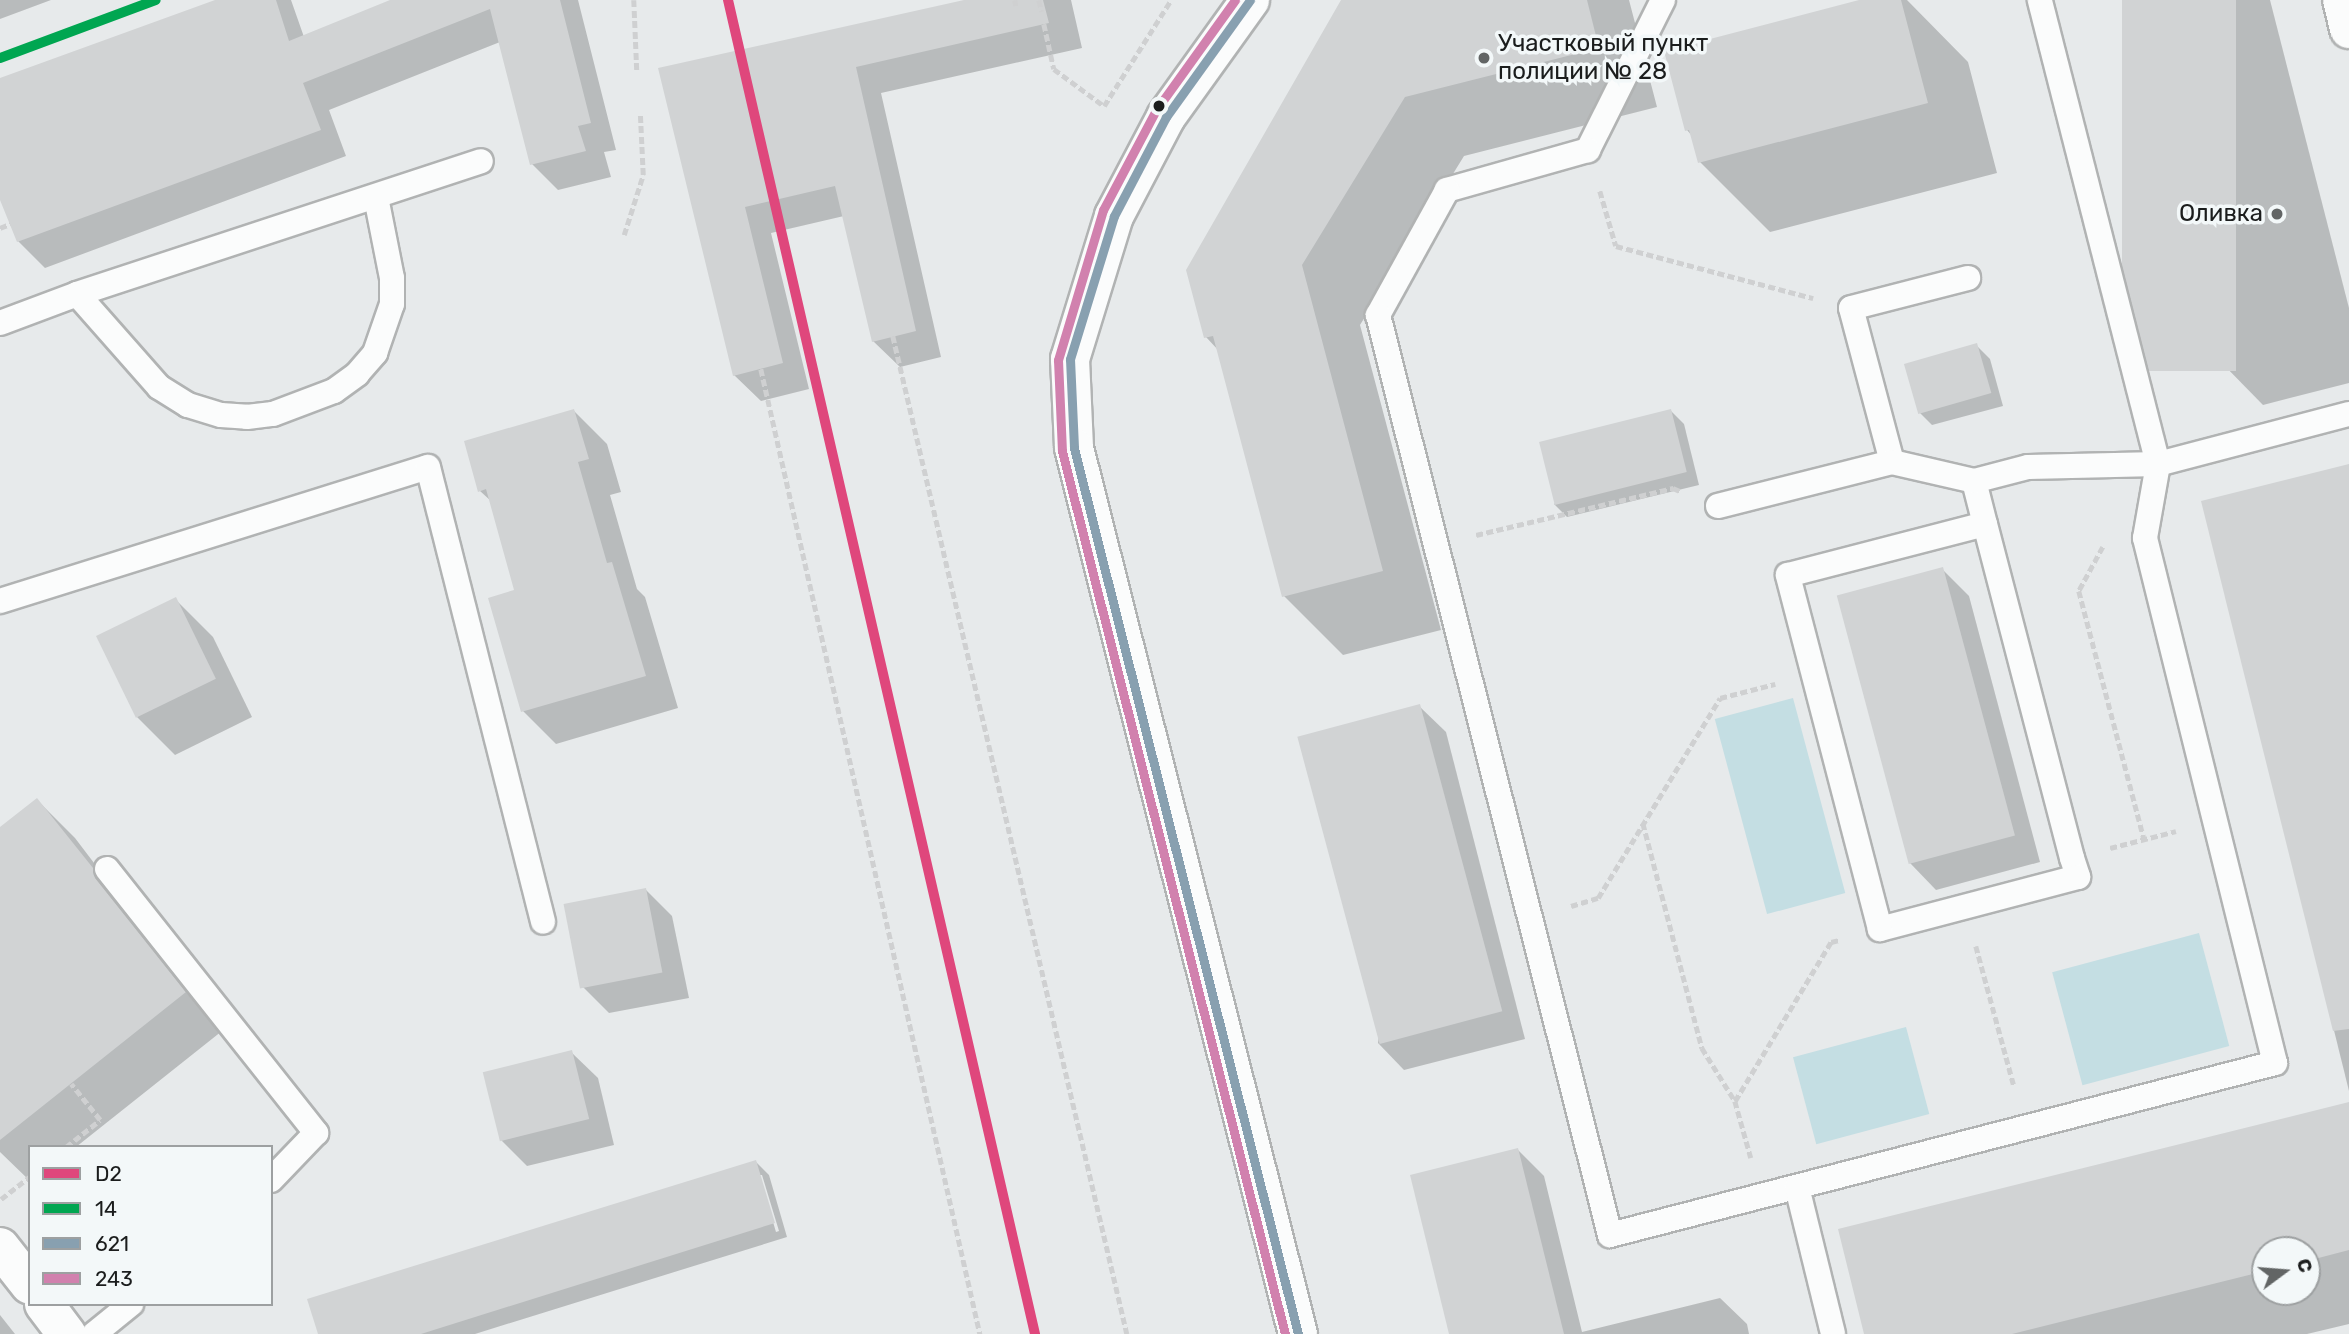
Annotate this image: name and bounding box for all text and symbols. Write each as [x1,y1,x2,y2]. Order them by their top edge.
place label: Участковый пункт полиции № 28 [1498,30,1708,86]
marker: Участковый пункт полиции № 28 [1476,50,1492,66]
unlabelled marker [1152,99,1166,113]
place label: Оливка [2179,200,2263,228]
marker: Оливка [2269,206,2285,222]
legend [28,1145,273,1306]
text: D2 [95,1161,122,1186]
text: 14 [95,1196,117,1221]
text: 621 [95,1231,129,1256]
north arrow [2251,1236,2321,1306]
text: С [2292,1256,2318,1275]
text: 243 [95,1266,133,1291]

